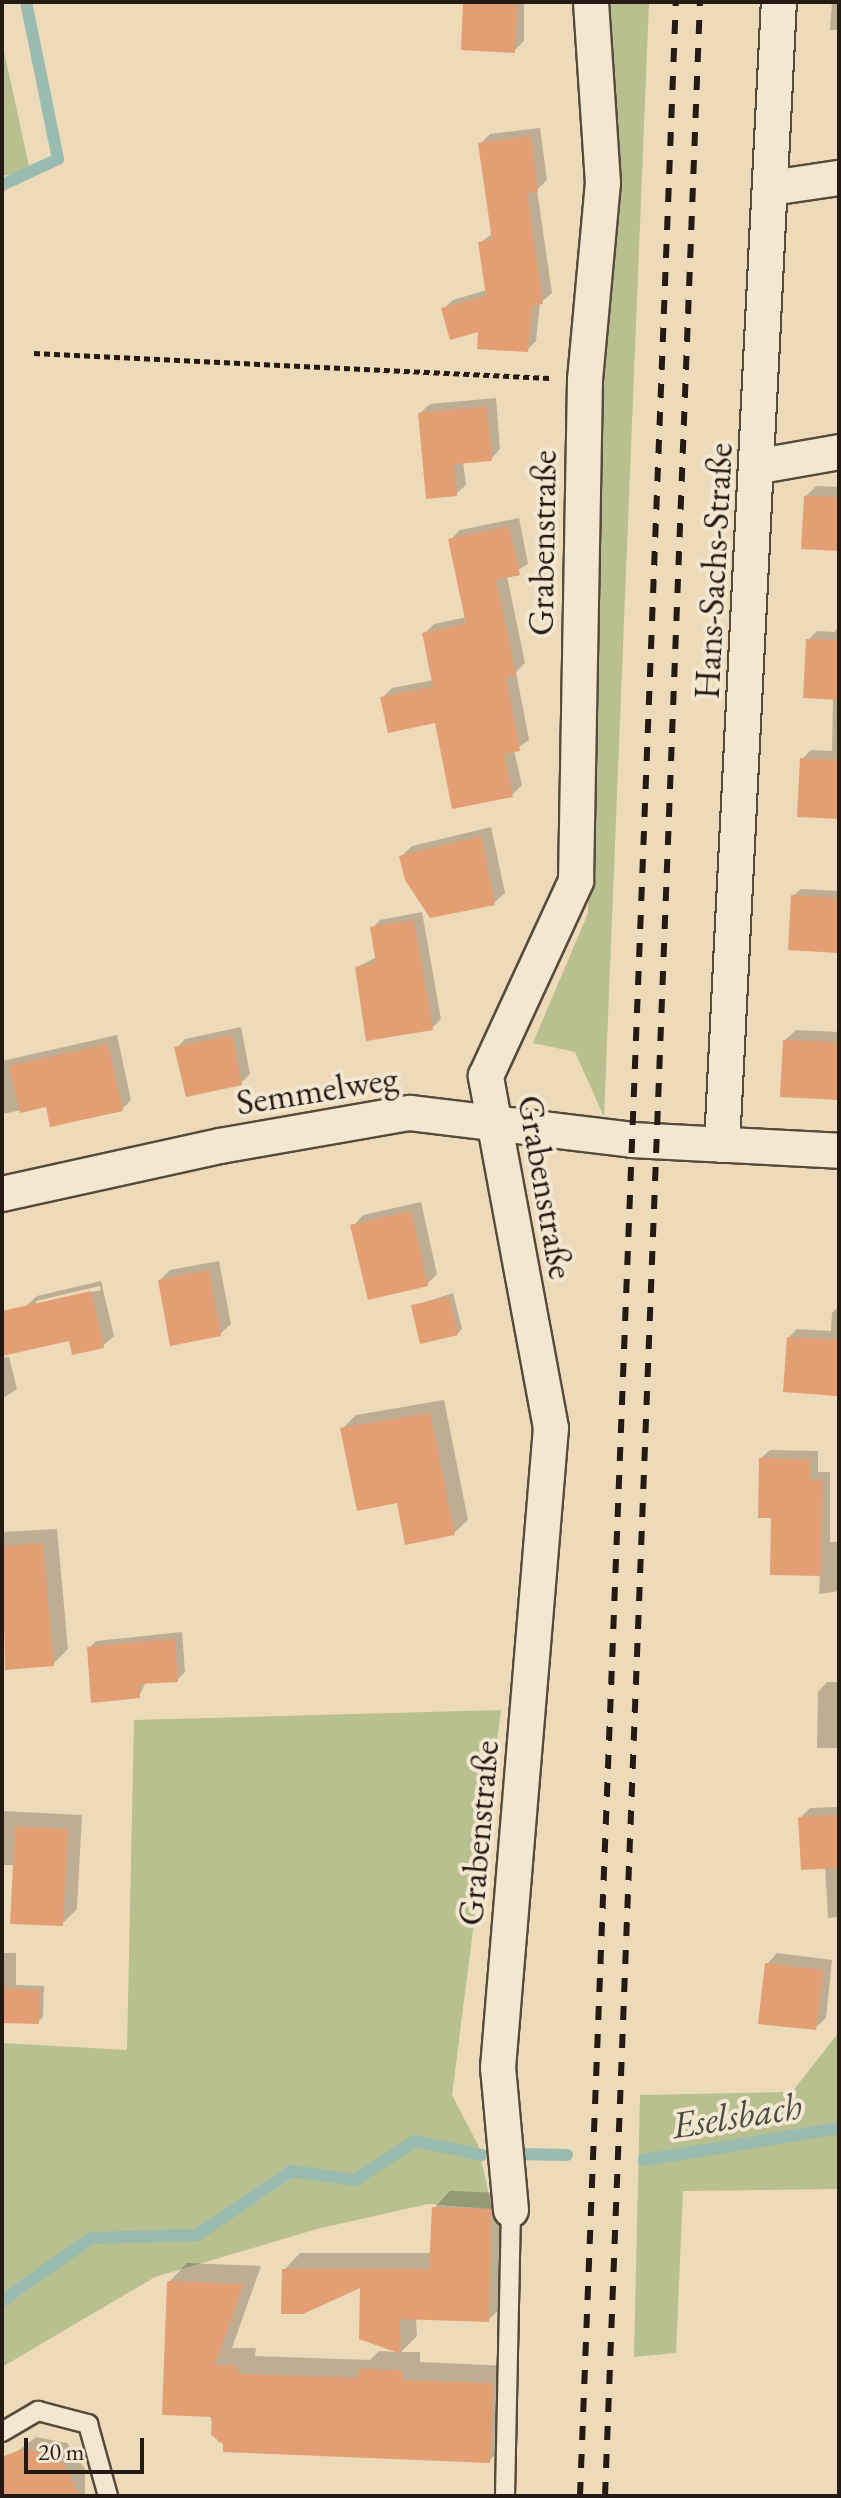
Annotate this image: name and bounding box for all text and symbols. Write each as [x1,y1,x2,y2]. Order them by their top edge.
street label: Hans-Sachs-Straße [685,442,741,700]
street label: Grabenstraße [519,450,565,636]
street label: Semmelweg [233,1056,401,1124]
street label: Grabenstraße [509,1092,583,1282]
street label: Grabenstraße [448,1739,508,1927]
water label: Eselsbach [669,2082,805,2148]
scale bar [28,2422,148,2472]
text: 20 m [38,2436,85,2467]

